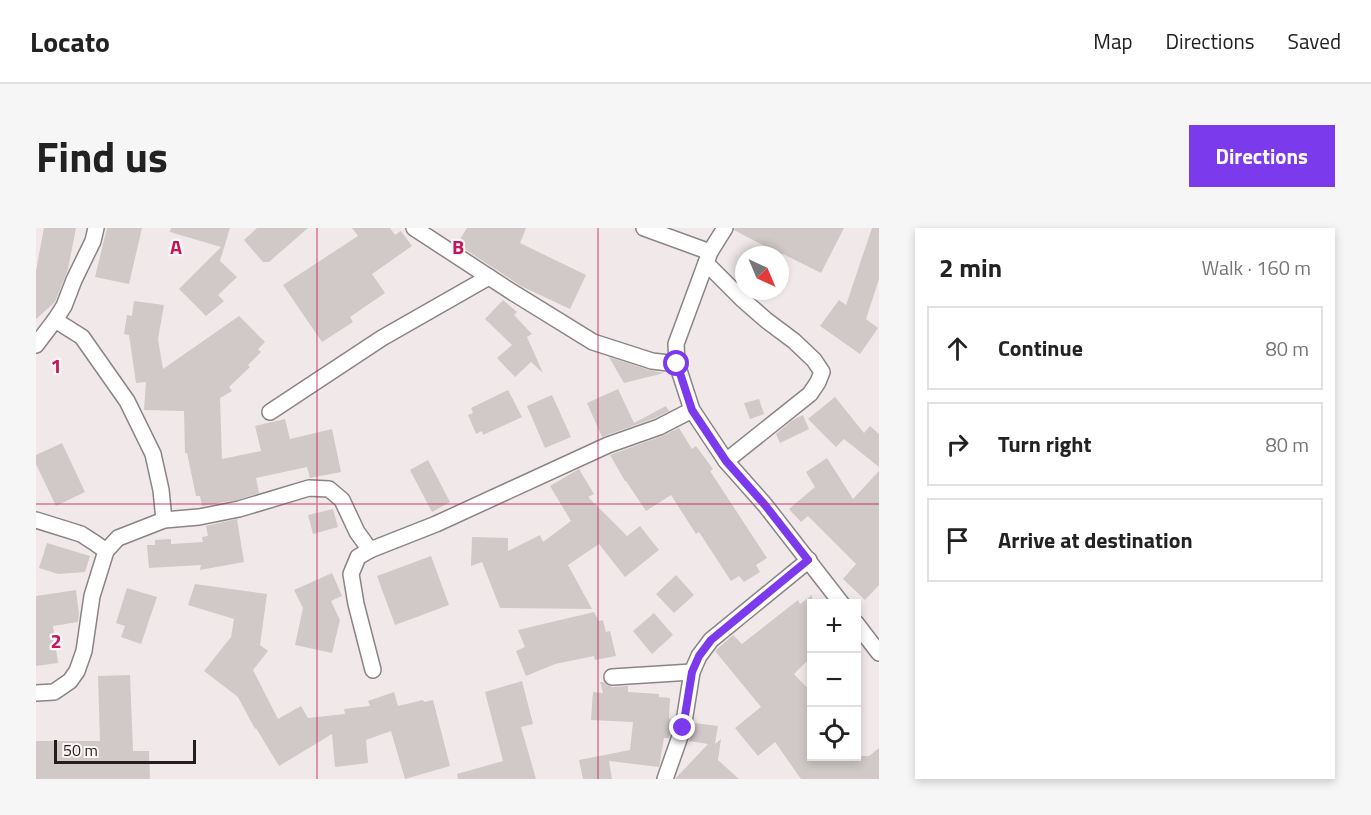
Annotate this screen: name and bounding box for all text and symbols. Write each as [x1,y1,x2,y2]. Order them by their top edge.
text: Locato [30,20,110,63]
text: Map [1093,25,1133,57]
text: Directions [1166,25,1255,57]
text: Saved [1288,25,1341,57]
text: Find us [36,124,168,188]
button: Directions [1189,125,1335,187]
text: A [170,231,182,262]
text: B [452,231,464,262]
north arrow [735,246,789,300]
text: 2 min [939,248,1002,287]
text: Walk · 160 m [1202,252,1311,283]
text: Continue [998,331,1083,365]
icon: ahead [941,332,974,365]
text: 80 m [1265,333,1309,364]
text: 1 [50,350,62,381]
route start [663,350,689,376]
text: Turn right [998,427,1092,461]
icon: right [941,428,974,461]
text: 80 m [1265,429,1309,460]
text: Arrive at destination [998,523,1193,557]
icon: arrive [941,524,974,557]
map controls [807,599,861,761]
button: + [807,599,861,653]
text: 2 [50,625,62,656]
button: − [807,653,861,707]
button: locate [807,707,861,761]
route end [669,714,695,740]
scale bar [54,737,196,764]
text: 50 m [63,738,98,762]

